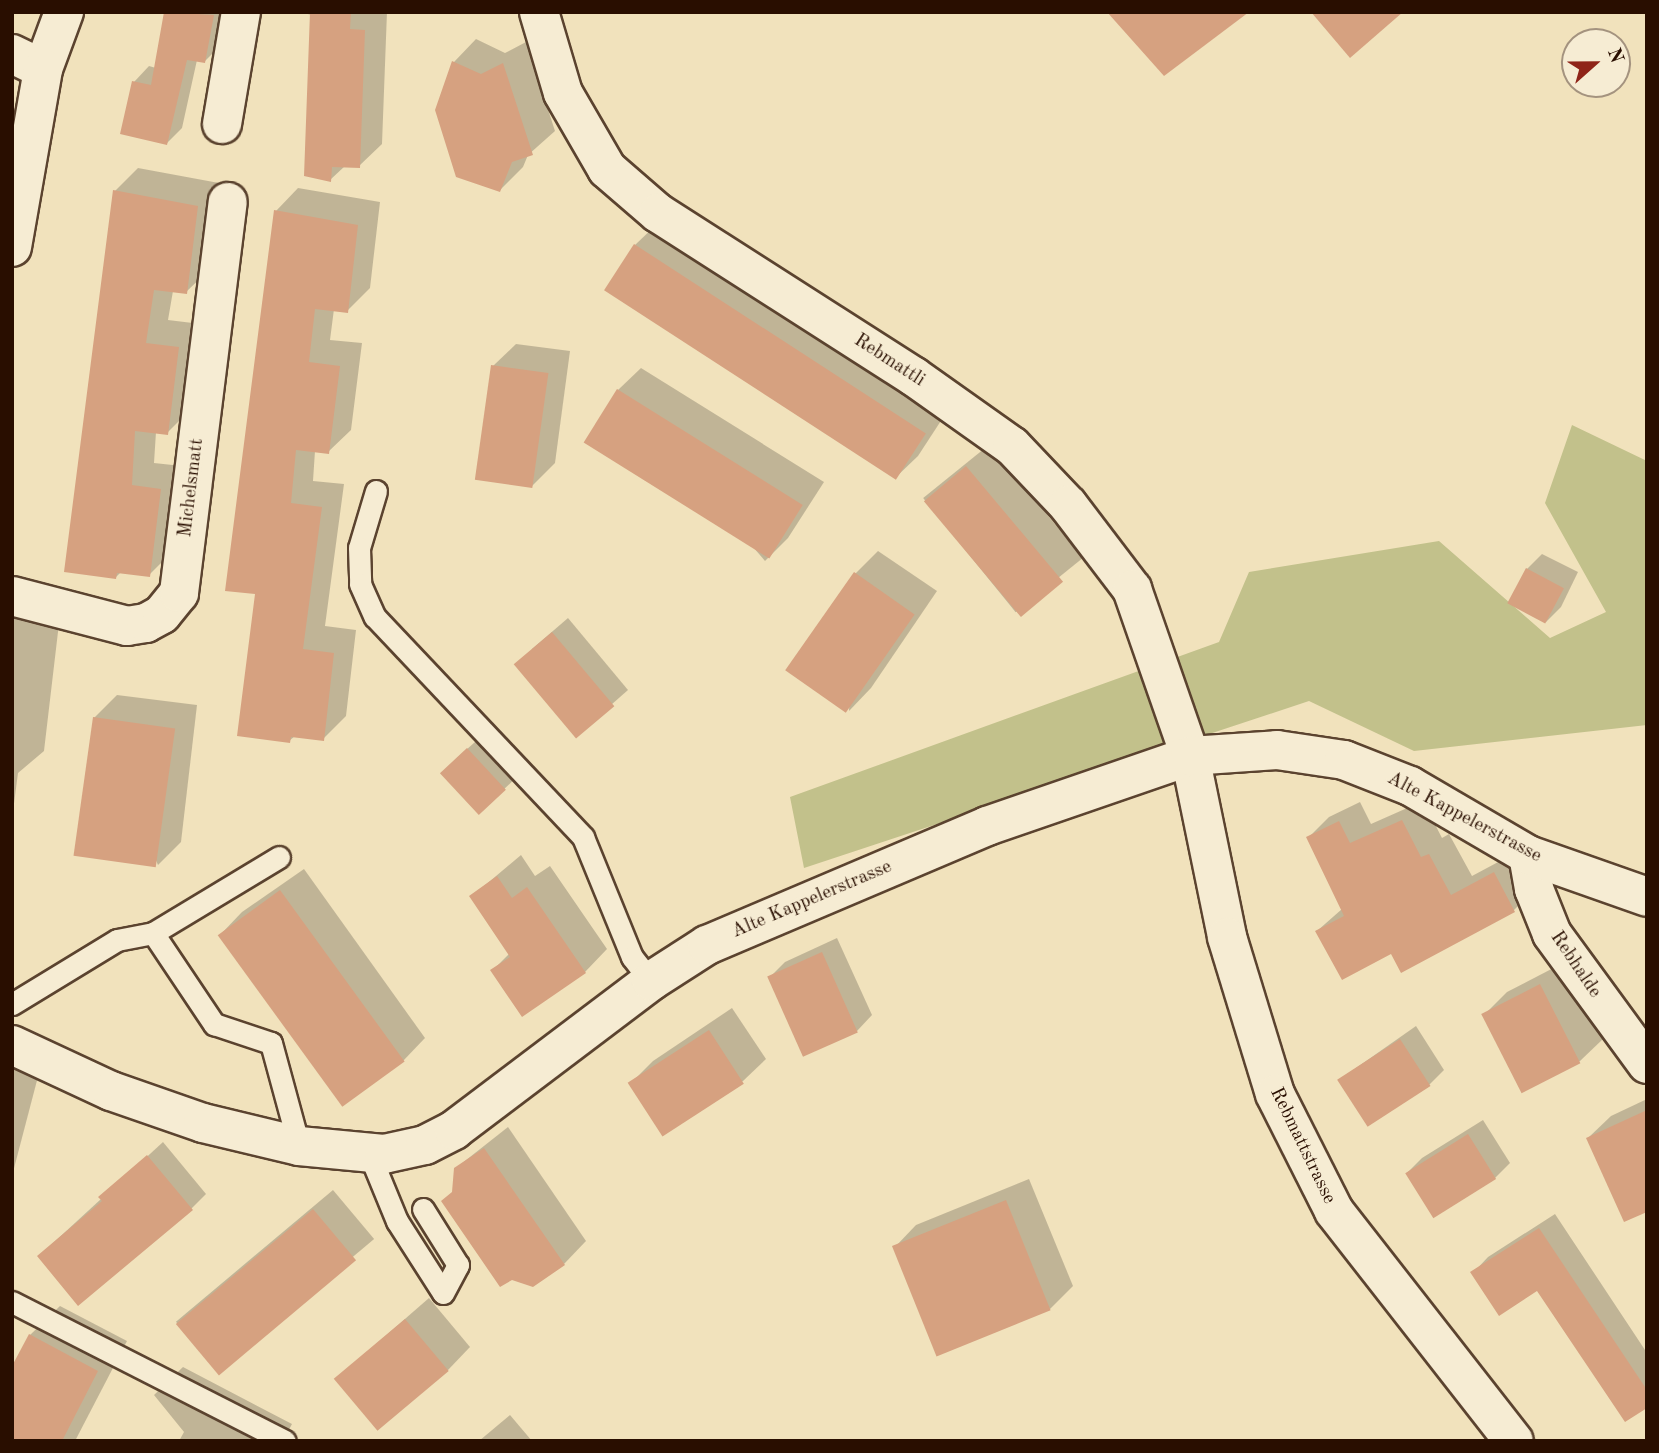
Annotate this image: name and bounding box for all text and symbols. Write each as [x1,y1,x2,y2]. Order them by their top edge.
north arrow [1561,28,1631,98]
text: N [1603,46,1626,66]
street label: Rebmattli [849,330,929,392]
street label: Michelsmatt [175,437,209,539]
street label: Alte Kappelerstrasse [1383,768,1545,868]
street label: Alte Kappelerstrasse [729,856,895,944]
street label: Rebhalde [1544,927,1606,1003]
street label: Rebmattstrasse [1264,1084,1340,1208]

